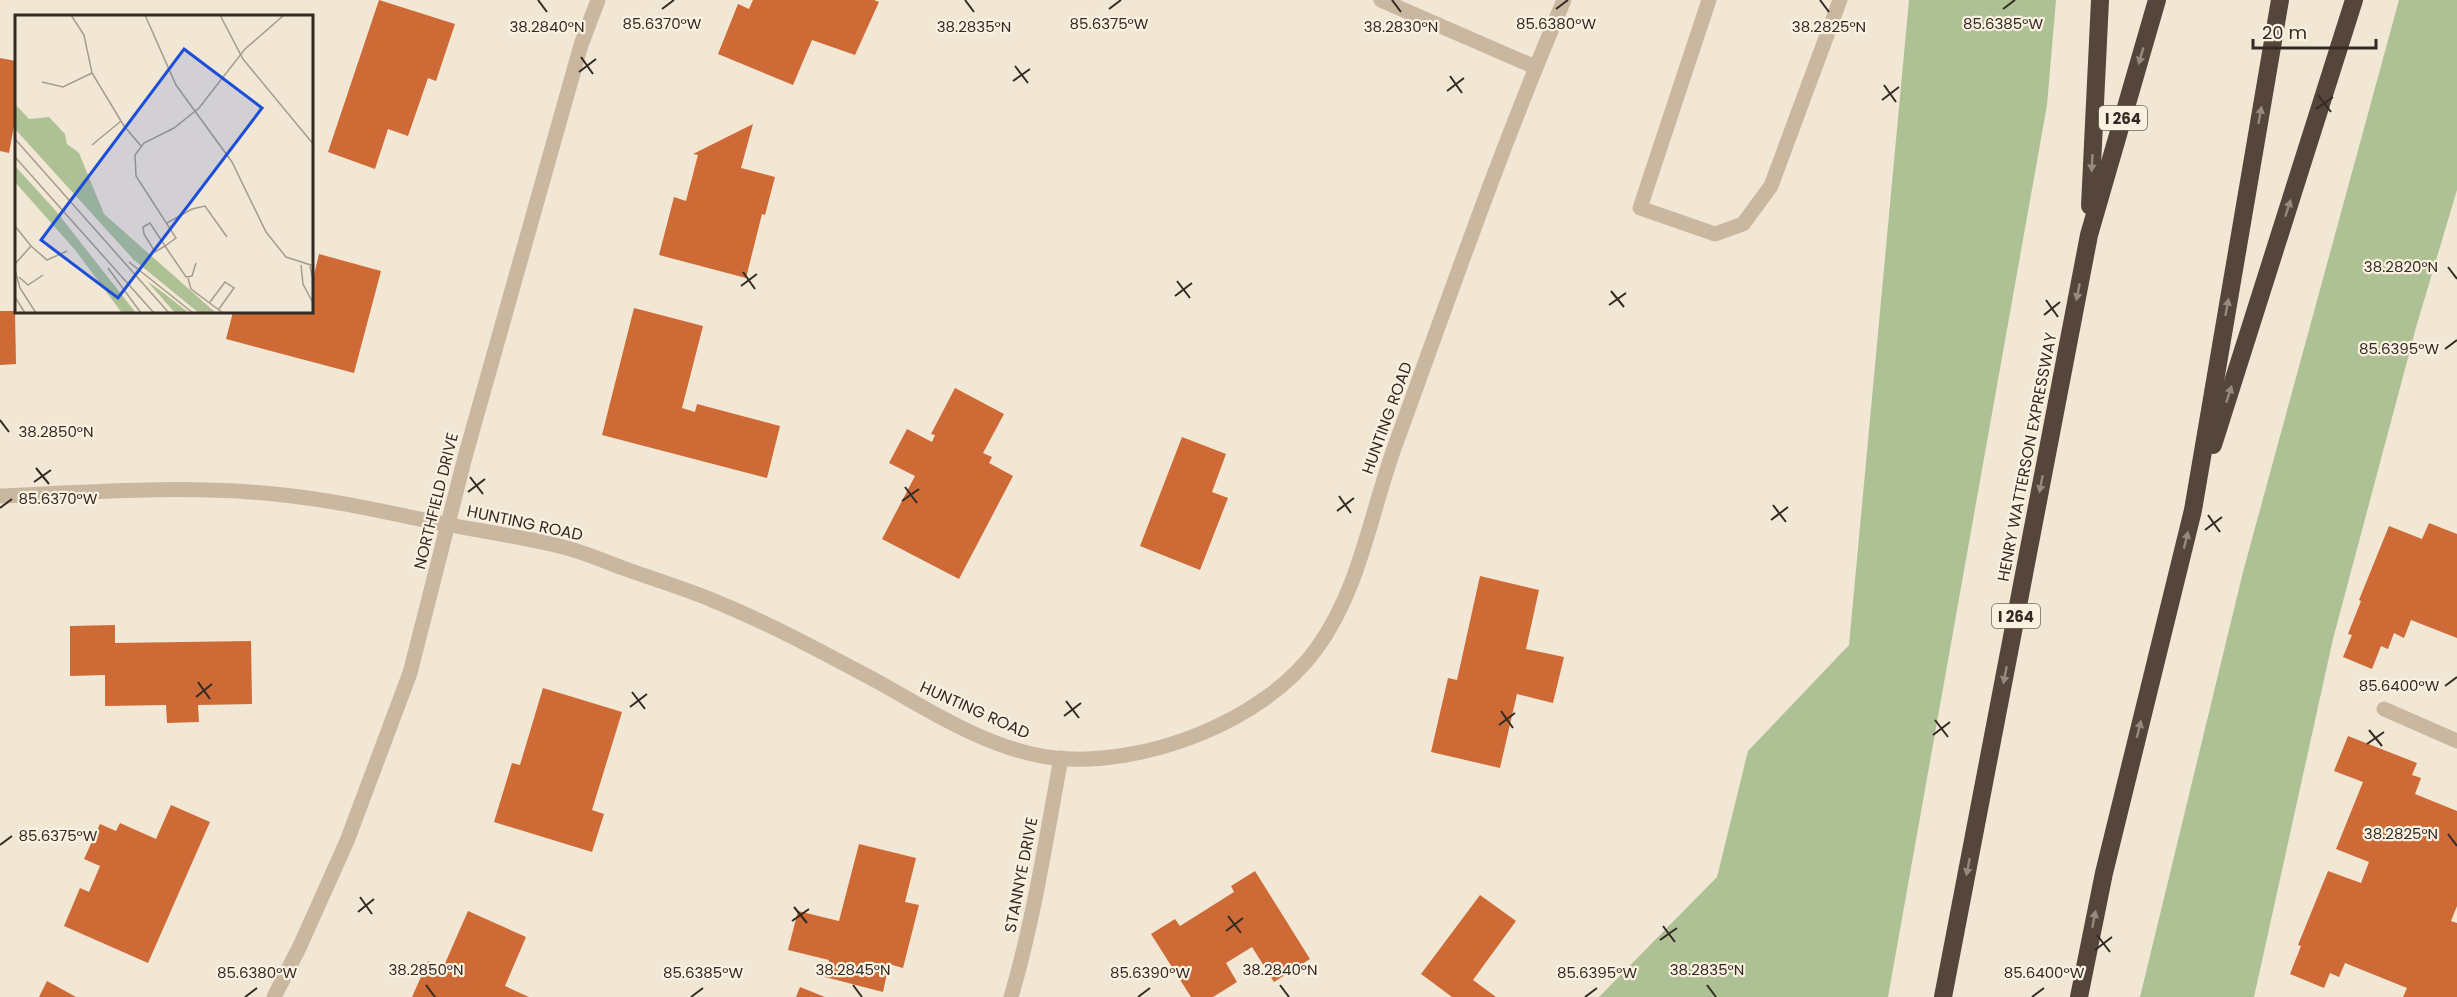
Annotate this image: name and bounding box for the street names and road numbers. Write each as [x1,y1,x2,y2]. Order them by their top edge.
road number: I 264 [2099,106,2147,130]
street label: HENRY WATTERSON EXPRESSWAY [1992,330,2063,583]
street label: HUNTING ROAD [1356,359,1418,477]
street label: NORTHFIELD DRIVE [408,430,464,572]
street label: HUNTING ROAD [465,499,585,547]
road number: I 264 [1992,604,2040,628]
street label: HUNTING ROAD [916,675,1034,745]
street label: STANNYE DRIVE [999,815,1043,935]

